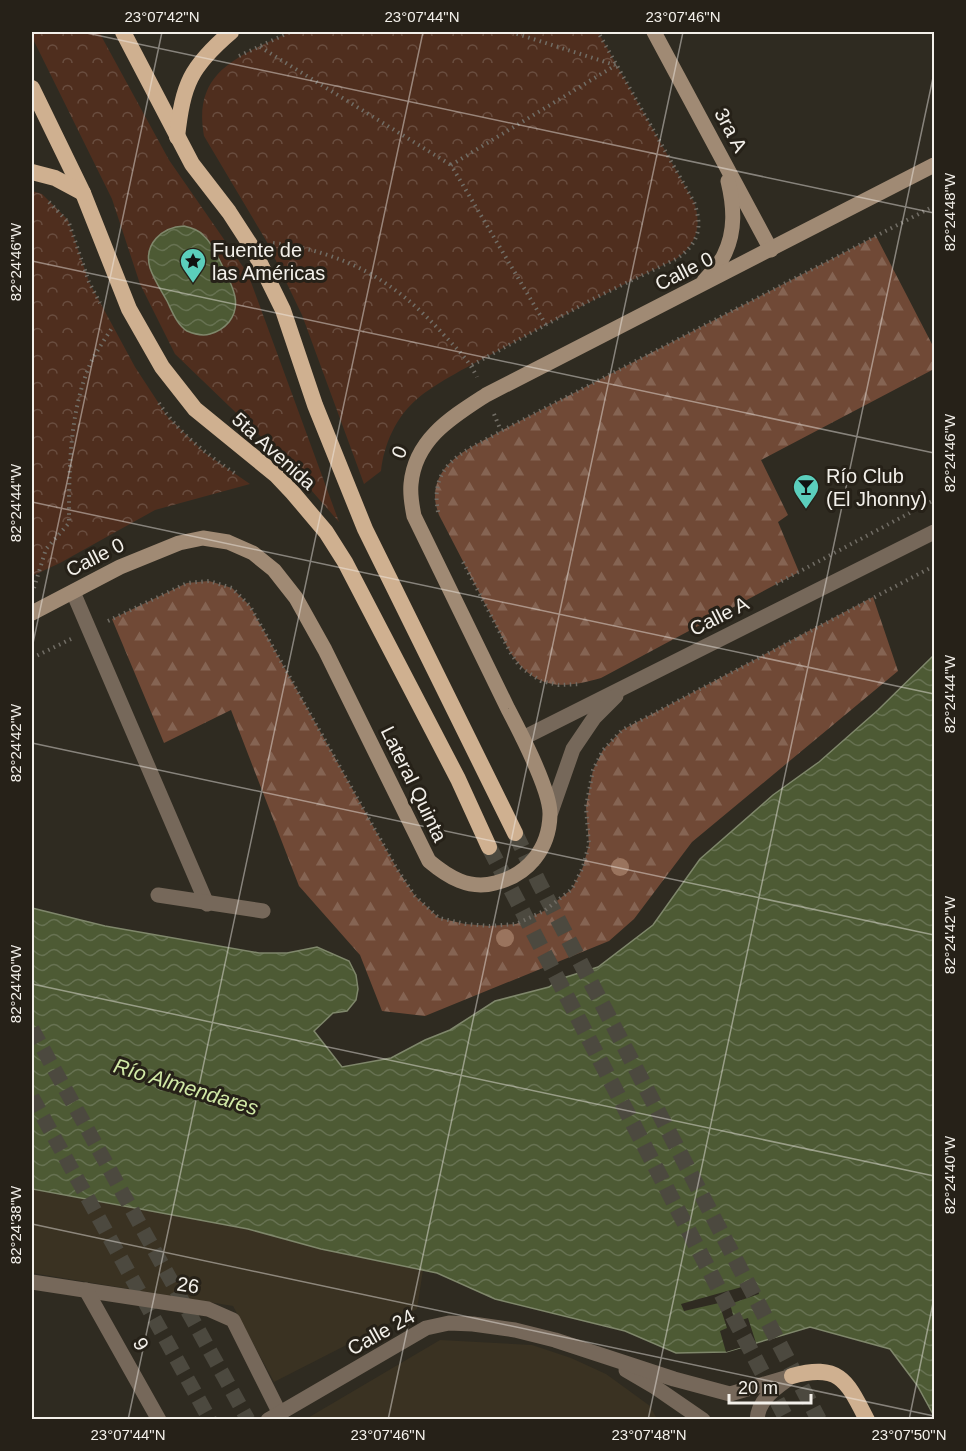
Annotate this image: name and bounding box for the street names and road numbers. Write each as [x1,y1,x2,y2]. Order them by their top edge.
street label: 3ra A [710,104,752,156]
street label: Calle 0 [651,247,717,295]
street label: 5ta Avenida [228,408,321,495]
street label: 0 [387,443,411,461]
street label: Calle 0 [62,533,128,581]
street label: Calle A [686,592,753,640]
street label: Lateral Quinta [377,723,452,846]
street label: 26 [175,1272,201,1298]
street label: Calle 24 [344,1305,418,1359]
street label: 9 [129,1334,153,1354]

